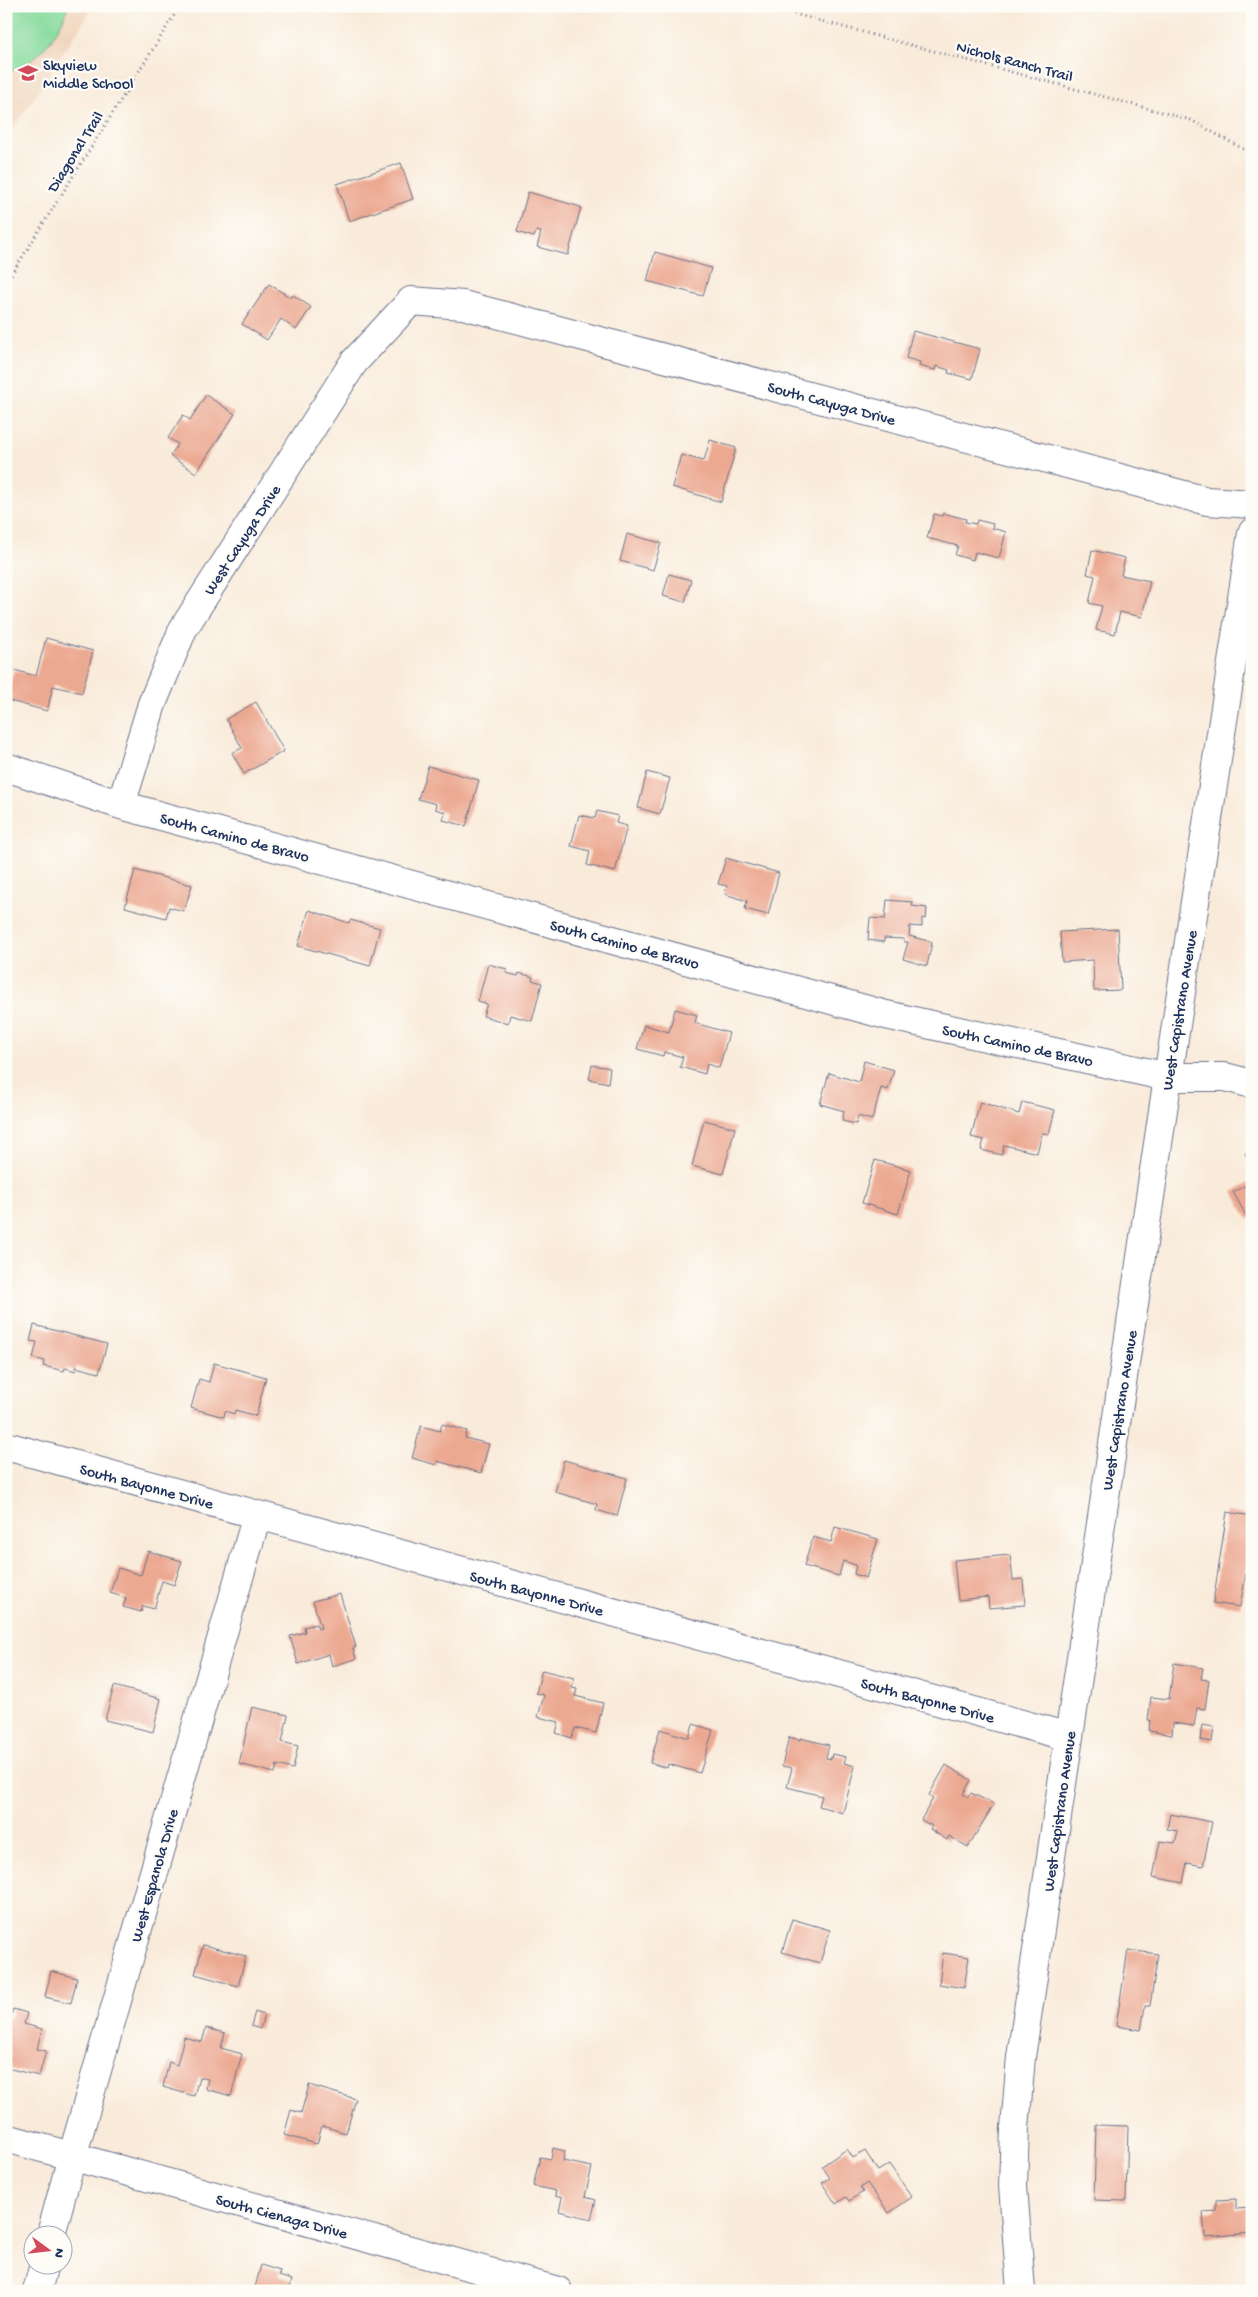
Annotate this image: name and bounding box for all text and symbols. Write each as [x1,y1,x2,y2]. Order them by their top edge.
street label: Nichols Ranch Trail [954,39,1074,88]
place label: Skyview Middle School [43,58,133,95]
school or university icon: Skyview Middle School [17,62,39,84]
street label: Diagonal Trail [44,109,109,198]
street label: South Cayuga Drive [765,379,898,432]
street label: West Cayuga Drive [201,482,287,600]
street label: South Camino de Bravo [157,810,311,868]
street label: South Camino de Bravo [547,917,701,975]
street label: West Capistrano Avenue [1159,928,1204,1092]
street label: South Camino de Bravo [940,1022,1094,1073]
street label: West Capistrano Avenue [1099,1328,1144,1492]
street label: South Bayonne Drive [77,1461,216,1516]
street label: South Bayonne Drive [467,1568,606,1623]
street label: South Bayonne Drive [858,1675,997,1730]
street label: West Capistrano Avenue [1041,1729,1082,1893]
street label: West Espanola Drive [128,1806,185,1945]
street label: South Cienaga Drive [213,2192,350,2245]
north arrow [22,2224,72,2274]
text: N [49,2246,68,2259]

